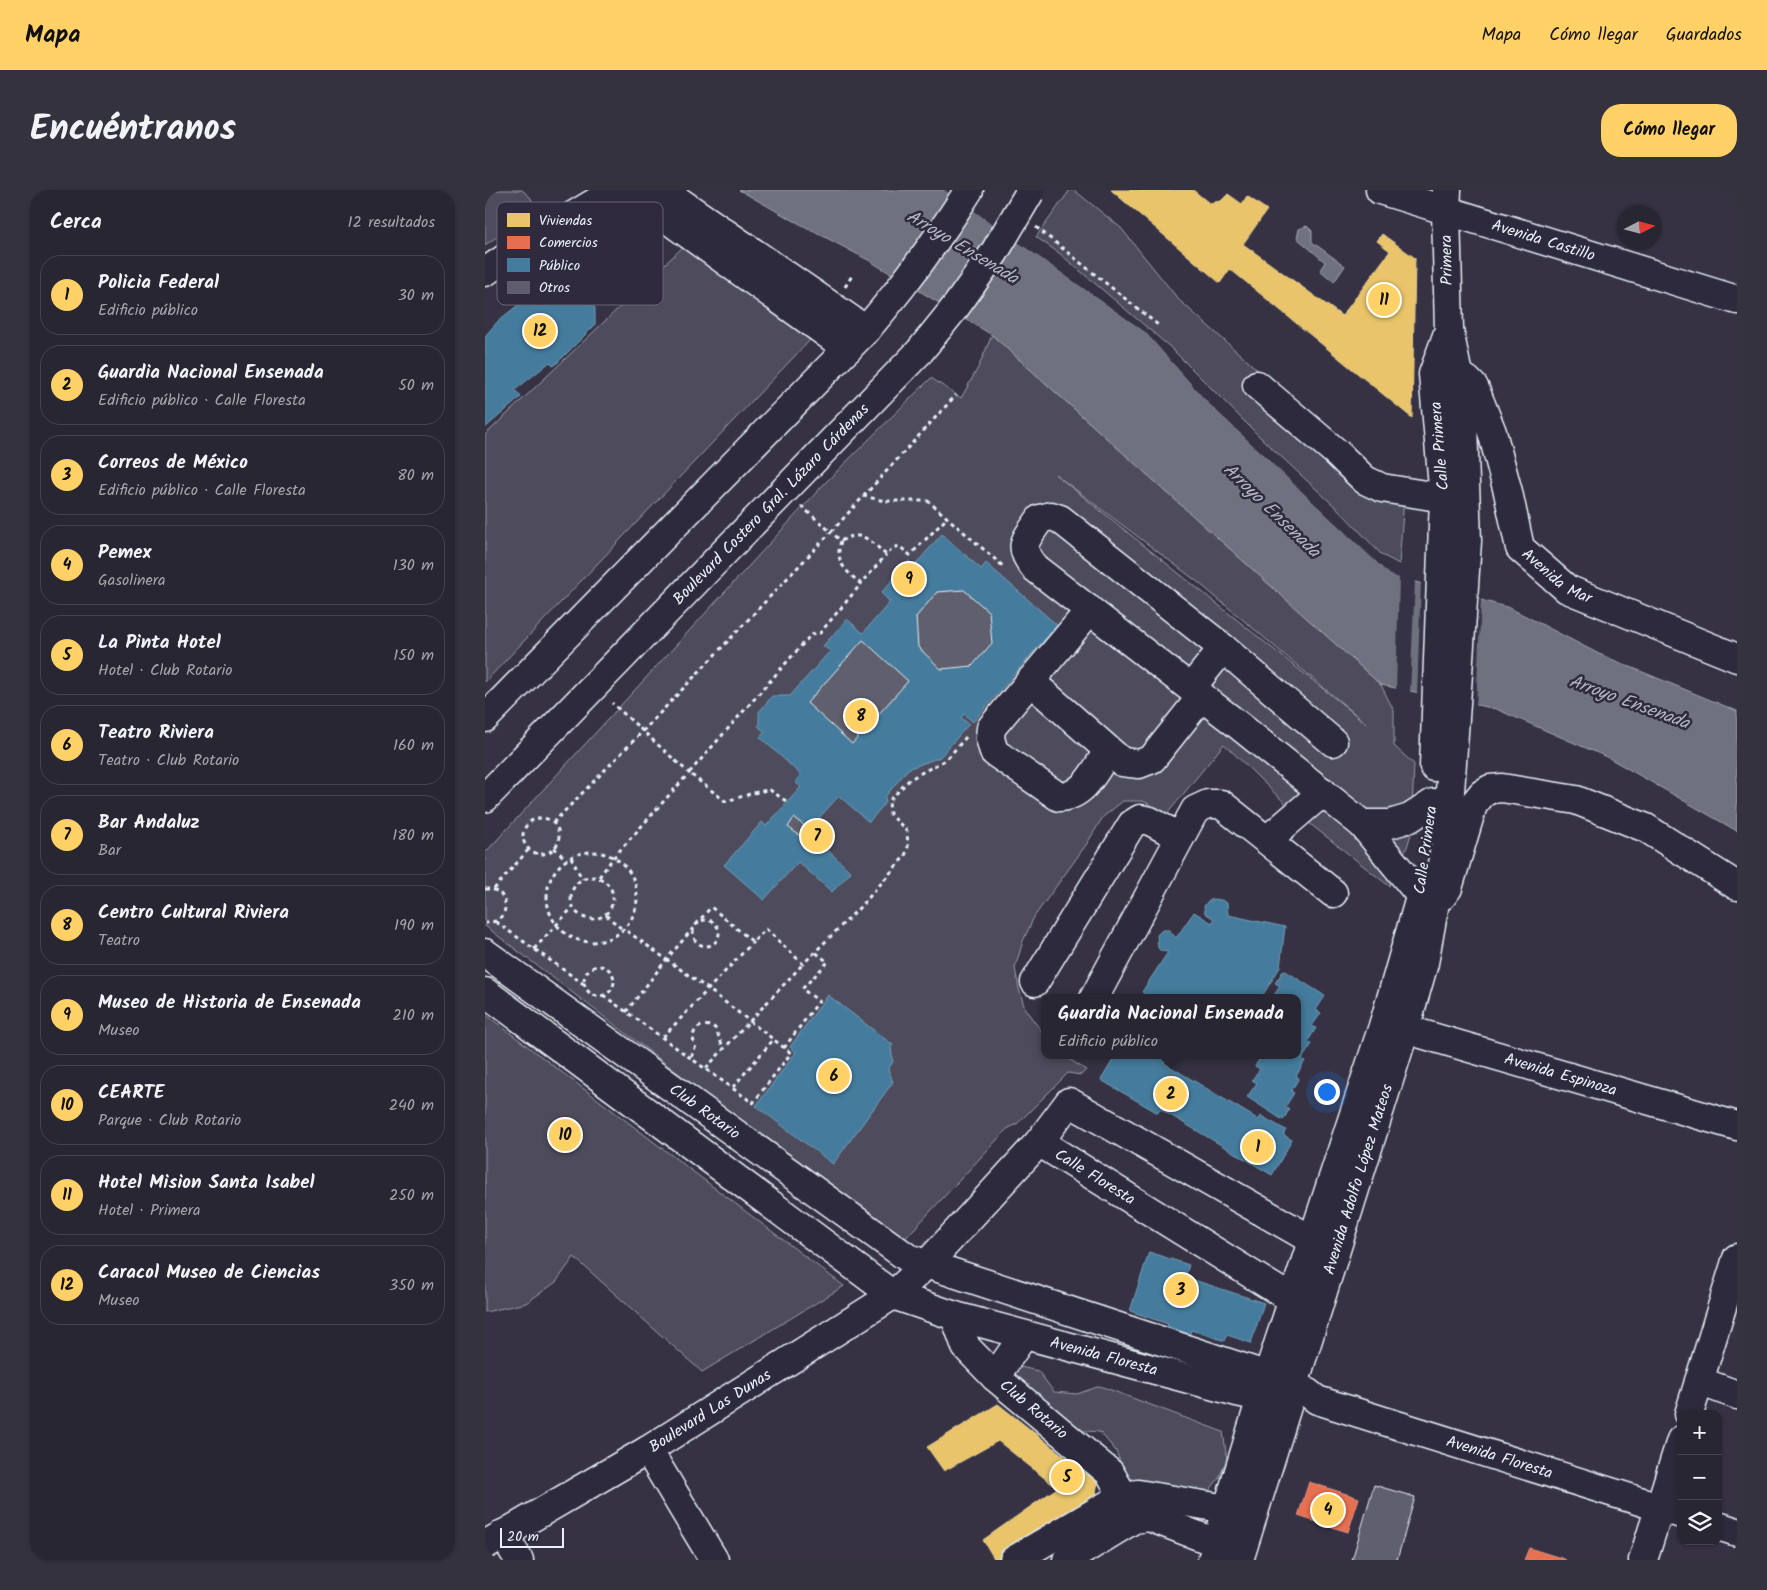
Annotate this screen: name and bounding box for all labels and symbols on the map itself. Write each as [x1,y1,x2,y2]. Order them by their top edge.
legend [497,202,663,305]
water label: Arroyo Ensenada [900,203,1025,294]
north arrow [1617,205,1662,250]
text: Viviendas [539,210,592,232]
street label: Avenida Castillo [1489,213,1598,268]
text: Comercios [539,232,598,254]
street label: Primera [1434,235,1460,285]
text: Público [539,255,580,277]
text: Otros [539,277,570,299]
pin: 11 [1368,281,1400,319]
pin: 12 [524,312,556,350]
street label: Boulevard Costero Gral. Lázaro Cárdenas [667,397,875,611]
street label: Calle Primera [1424,401,1456,491]
water label: Arroyo Ensenada [1216,457,1328,566]
street label: Avenida Mar [1516,542,1598,611]
pin: 9 [893,560,925,598]
water label: Arroyo Ensenada [1565,668,1695,739]
pin: 8 [845,697,877,735]
street label: Calle Primera [1407,804,1445,896]
pin: 7 [801,817,833,855]
street label: Avenida Espinoza [1501,1046,1620,1103]
pin: 6 [818,1057,850,1095]
pin: 2 [1155,1075,1187,1113]
street label: Club Rotario [664,1077,746,1146]
your location [1314,1079,1340,1105]
street label: Avenida Adolfo López Mateos [1317,1081,1400,1278]
pin: 10 [549,1116,581,1154]
pin: 1 [1242,1128,1274,1166]
street label: Calle Floresta [1050,1142,1140,1212]
pin: 3 [1165,1271,1197,1309]
street label: Avenida Floresta [1047,1330,1161,1383]
street label: Boulevard Las Dunas [644,1363,776,1459]
street label: Club Rotario [994,1373,1073,1445]
street label: Avenida Floresta [1443,1429,1556,1486]
pin: 5 [1051,1458,1083,1496]
pin: 4 [1312,1491,1344,1529]
scale bar [500,1525,564,1548]

